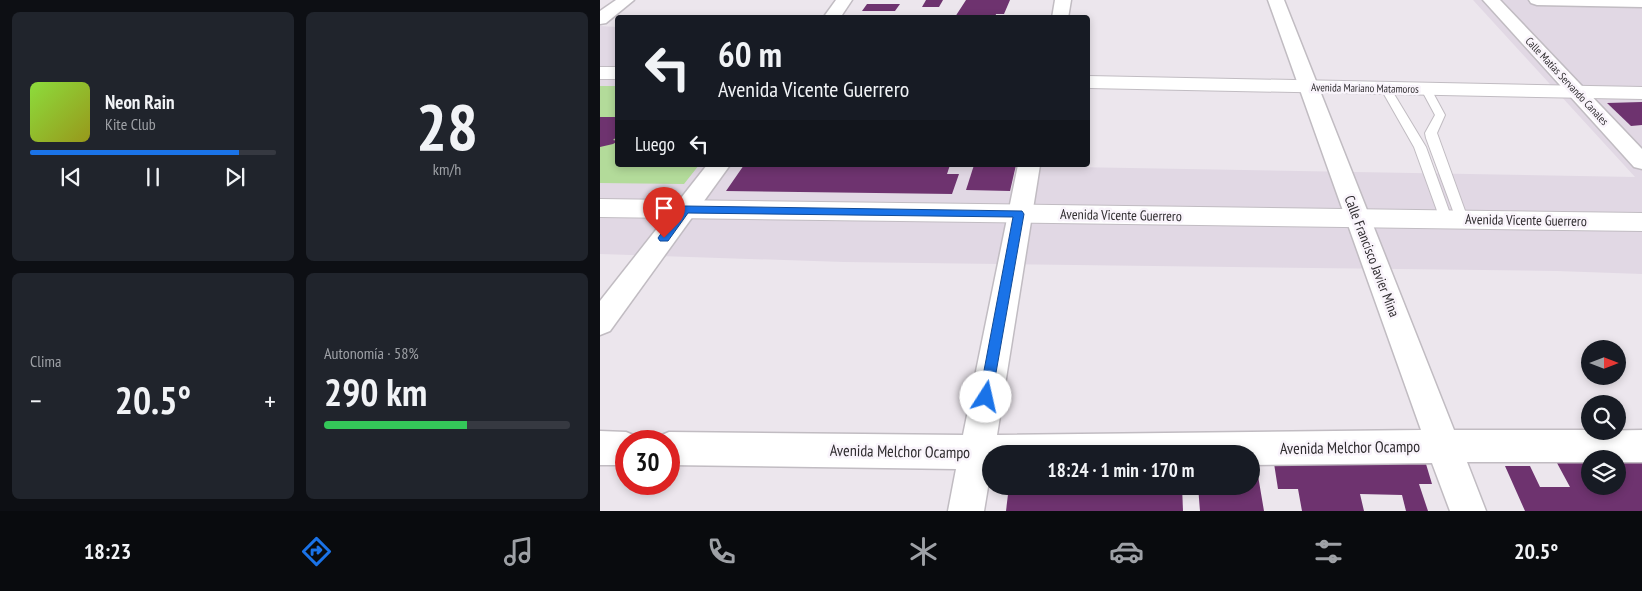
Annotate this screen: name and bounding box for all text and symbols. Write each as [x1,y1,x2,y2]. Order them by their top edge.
text: 60 m [718,31,782,77]
street label: Calle Matías Servando Canales [1522,34,1612,128]
icon: left [635,35,700,100]
text: Avenida Vicente Guerrero [718,75,909,103]
street label: Avenida Mariano Matamoros [1311,80,1419,96]
text: 28 [416,84,478,168]
text: Neon Rain [105,90,174,114]
text: Kite Club [105,114,156,134]
icon: left [685,130,713,158]
text: Luego [635,132,675,156]
text: km/h [433,159,461,179]
icon: previous [57,163,85,191]
icon: pause [139,163,167,191]
icon: next [221,163,249,191]
pin [643,187,685,238]
street label: Calle Francisco Javier Mina [1341,193,1403,319]
icon: arrive [650,194,678,222]
street label: Avenida Vicente Guerrero [1060,205,1182,225]
street label: Avenida Vicente Guerrero [1465,210,1587,230]
north arrow [1581,340,1626,385]
map controls [1581,340,1626,495]
text: Autonomía · 58% [324,343,419,363]
text: Clima [30,351,61,371]
text: 290 km [324,367,427,416]
position arrow [959,370,1011,422]
text: 20.5° [115,375,191,424]
text: − [30,382,42,419]
text: + [264,382,276,419]
button: search [1581,395,1626,440]
speed limit sign: 30 [615,430,680,495]
street label: Avenida Melchor Ocampo [1280,436,1420,458]
street label: Avenida Melchor Ocampo [830,440,970,462]
button: layers [1581,450,1626,495]
text: 18:24 · 1 min · 170 m [1048,458,1194,482]
icon: directions [299,534,334,569]
icon: music [501,534,536,569]
icon: phone [704,534,739,569]
icon: climate [906,534,941,569]
icon: car [1109,534,1144,569]
icon: filters [1311,534,1346,569]
text: 18:23 [84,537,131,565]
text: 20.5° [1514,537,1558,565]

